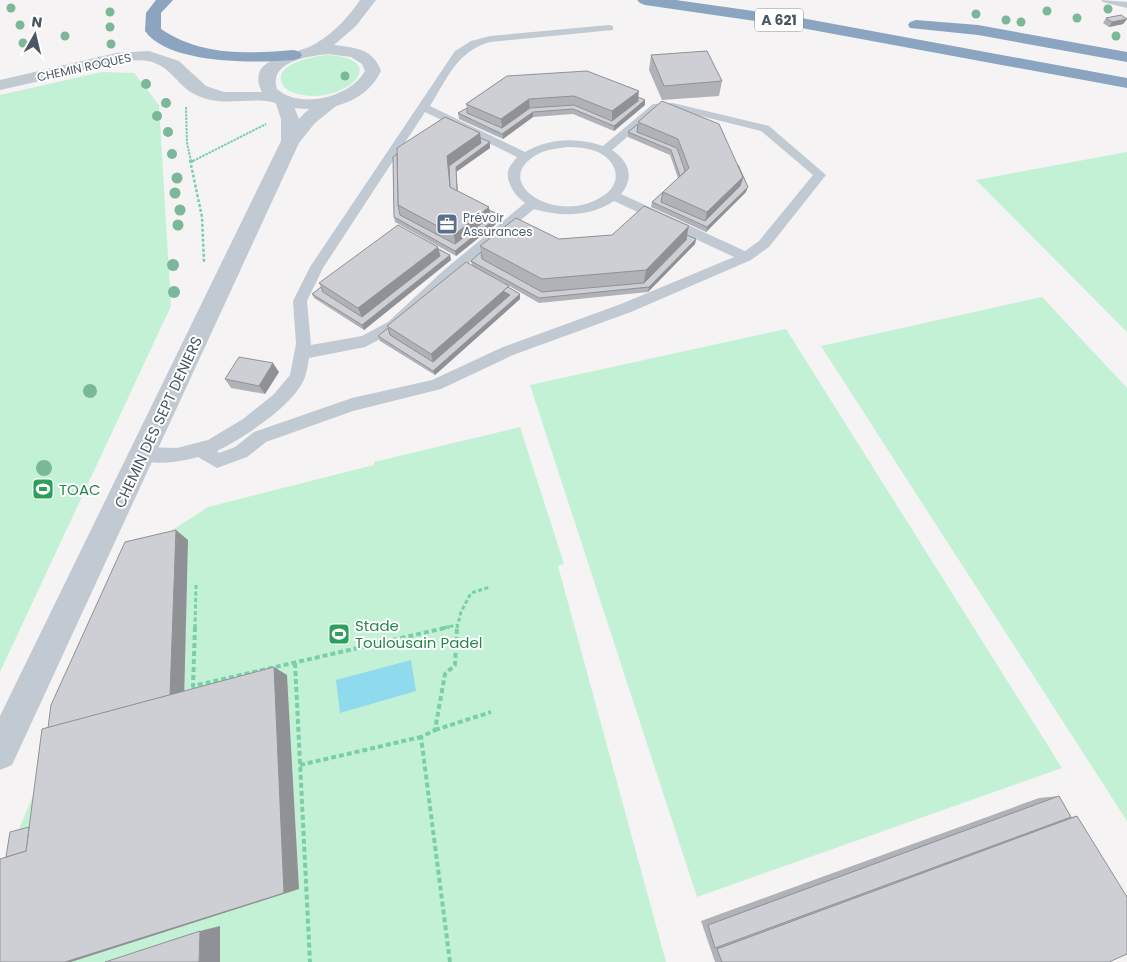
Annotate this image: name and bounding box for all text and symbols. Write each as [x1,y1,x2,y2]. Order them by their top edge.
road number: A 621 [755,8,803,32]
north arrow [10,10,60,60]
text: N [30,11,43,33]
street label: CHEMIN ROQUES [35,49,133,85]
place label: Prévoir Assurances [463,209,533,240]
office icon: Prévoir Assurances [435,212,459,236]
street label: CHEMIN DES SEPT DENIERS [109,333,207,511]
sports icon: TOAC [31,477,55,501]
place label: TOAC [59,479,101,500]
place label: Stade Toulousain Padel [355,615,482,653]
sports icon: Stade Toulousain Padel [327,622,351,646]

